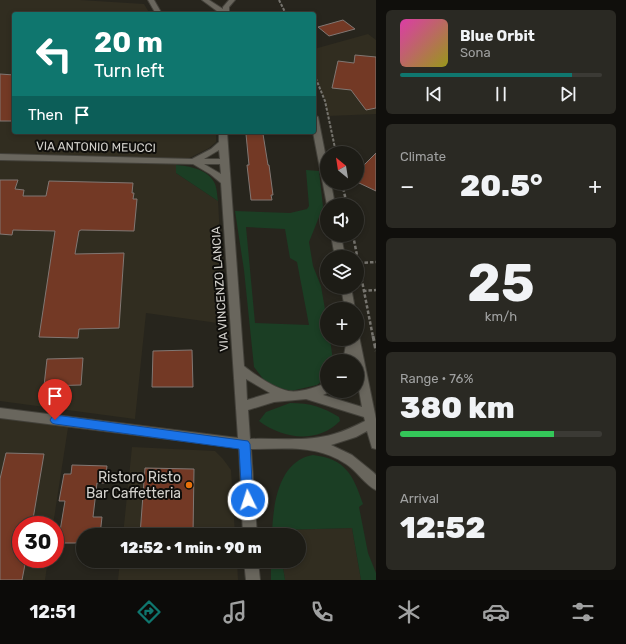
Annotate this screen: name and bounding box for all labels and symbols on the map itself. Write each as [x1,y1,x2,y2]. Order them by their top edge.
street label: VIA ANTONIO MEUCCI [36,139,156,155]
north arrow [320,146,364,190]
street label: VIA VINCENZO LANCIA [209,226,231,352]
pin [38,379,72,420]
place label: Ristoro Risto Bar Caffetteria [86,469,181,502]
position arrow [227,479,269,521]
marker: Ristoro Risto Bar Caffetteria [184,480,194,490]
speed limit sign: 30 [12,516,64,568]

